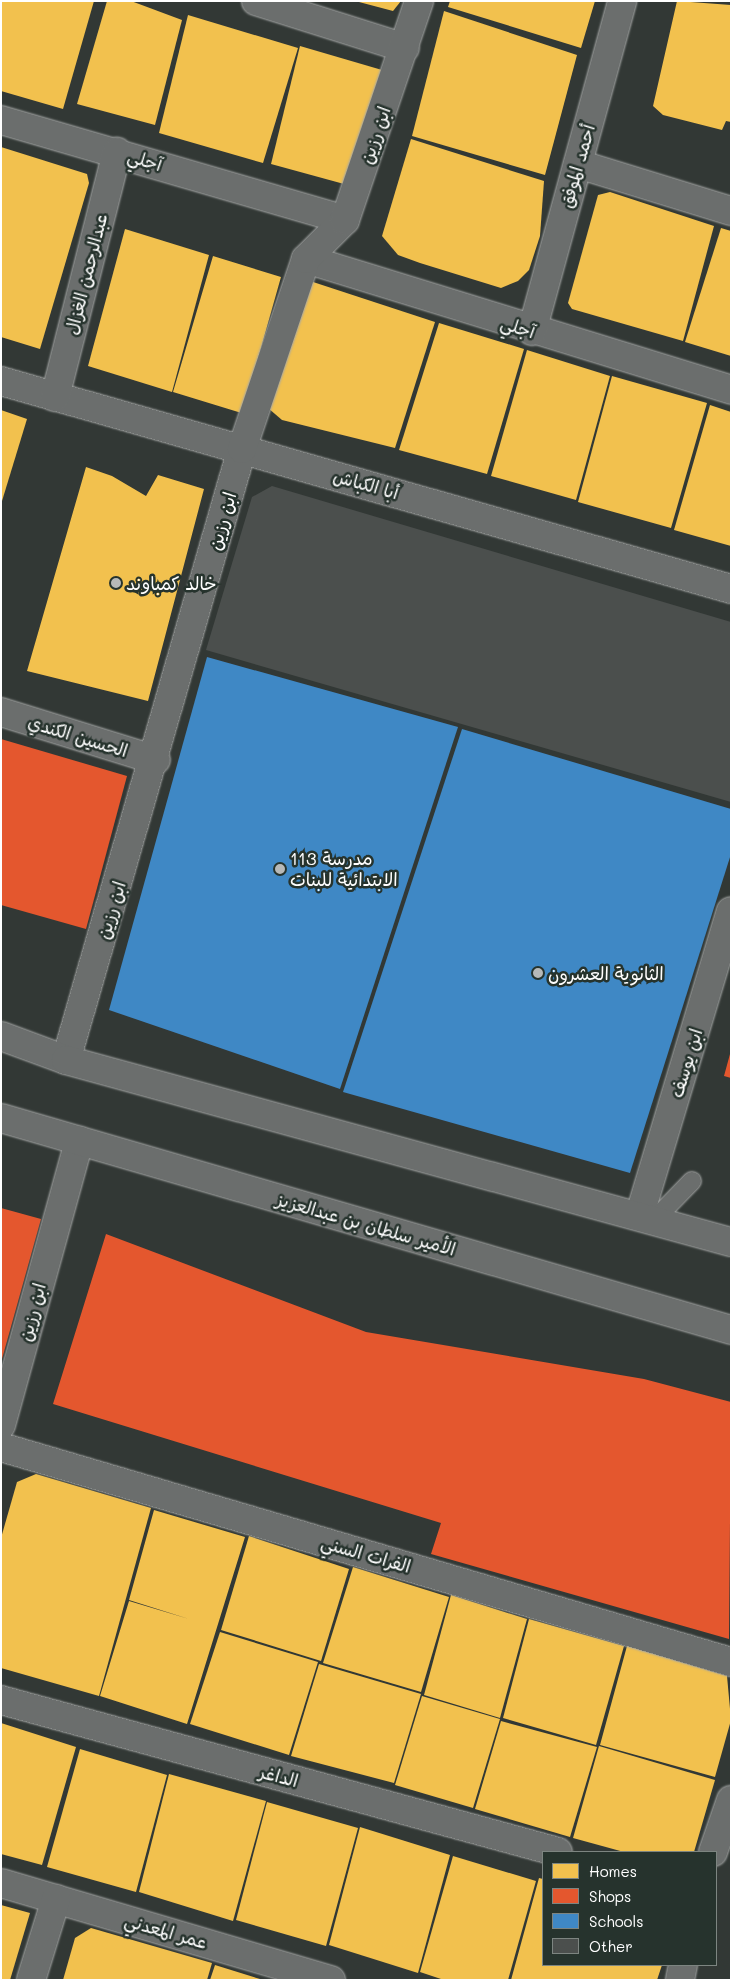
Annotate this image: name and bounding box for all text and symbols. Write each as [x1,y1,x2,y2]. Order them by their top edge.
street label: ابن رزين [355,103,395,167]
street label: أحمد الموفق [555,122,599,210]
street label: آجلي [125,145,165,175]
street label: عبدالرحمن الغزال [60,211,112,337]
street label: آجلي [498,311,538,343]
street label: أبا الكباش [331,464,401,504]
street label: ابن رزين [203,489,241,553]
place label: خالد كمباوند [126,572,217,594]
marker: خالد كمباوند [110,577,122,589]
street label: الحسين الكندي [25,711,131,761]
place label: مدرسة 113 الابتدائية للبنات [290,848,398,891]
marker: مدرسة 113 الابتدائية للبنات [274,863,286,875]
street label: ابن رزين [92,878,130,942]
place label: الثانوية العشرون [548,962,664,984]
marker: الثانوية العشرون [532,967,544,979]
street label: ابن يوسف [665,1026,707,1100]
street label: الأمير سلطان بن عبدالعزيز [274,1188,458,1260]
street label: ابن رزين [14,1280,50,1344]
street label: الفرات السني [319,1531,413,1577]
street label: الداغر [257,1760,301,1792]
legend [542,1851,717,1966]
text: Homes [589,1861,637,1881]
text: Shops [589,1886,631,1906]
street label: عمر المعدني [122,1909,210,1953]
text: Schools [589,1911,644,1931]
text: Other [589,1936,633,1956]

